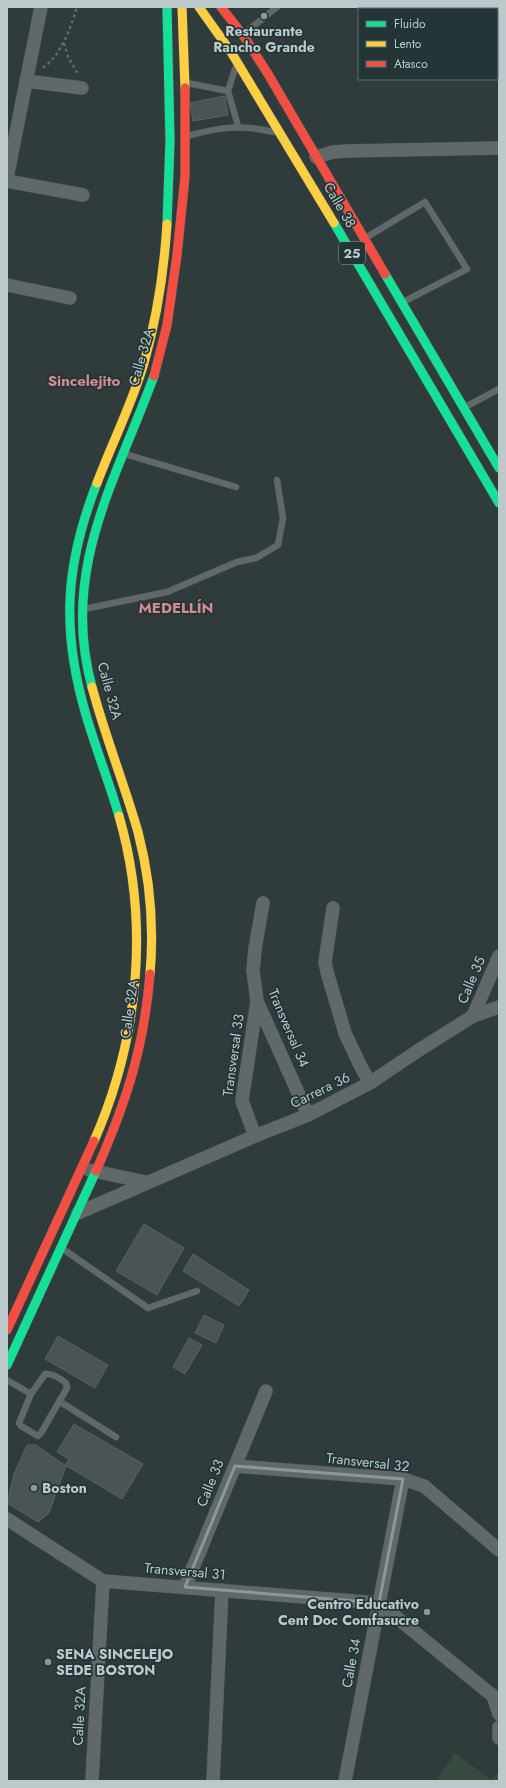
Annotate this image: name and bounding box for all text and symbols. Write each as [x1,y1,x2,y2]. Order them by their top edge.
legend [358,8,498,80]
marker: Restaurante Rancho Grande [259,11,269,21]
text: Fluido [394,15,426,33]
place label: Restaurante Rancho Grande [213,21,315,57]
text: Lento [394,35,422,53]
text: Atasco [394,55,428,73]
street label: Calle 38 [319,179,361,231]
road number: 25 [339,242,365,264]
street label: Calle 32A [123,325,159,388]
district label: Sincelejito [48,370,120,392]
district label: MEDELLÍN [138,597,214,619]
street label: Calle 32A [93,660,127,723]
street label: Calle 35 [452,953,490,1007]
street label: Calle 32A [115,978,143,1040]
street label: Transversal 34 [263,986,315,1070]
street label: Transversal 33 [217,1012,249,1097]
street label: Carrera 36 [287,1067,353,1113]
street label: Transversal 32 [326,1448,410,1476]
street label: Calle 33 [191,1456,229,1510]
place label: Boston [42,1478,87,1498]
marker: Boston [29,1483,39,1493]
street label: Transversal 31 [144,1557,226,1585]
place label: Centro Educativo Cent Doc Comfasucre [278,1594,419,1630]
marker: Centro Educativo Cent Doc Comfasucre [422,1607,432,1617]
street label: Calle 34 [336,1637,366,1689]
place label: SENA SINCELEJO SEDE BOSTON [56,1644,174,1680]
marker: SENA SINCELEJO SEDE BOSTON [43,1657,53,1667]
street label: Calle 32A [67,1685,91,1746]

